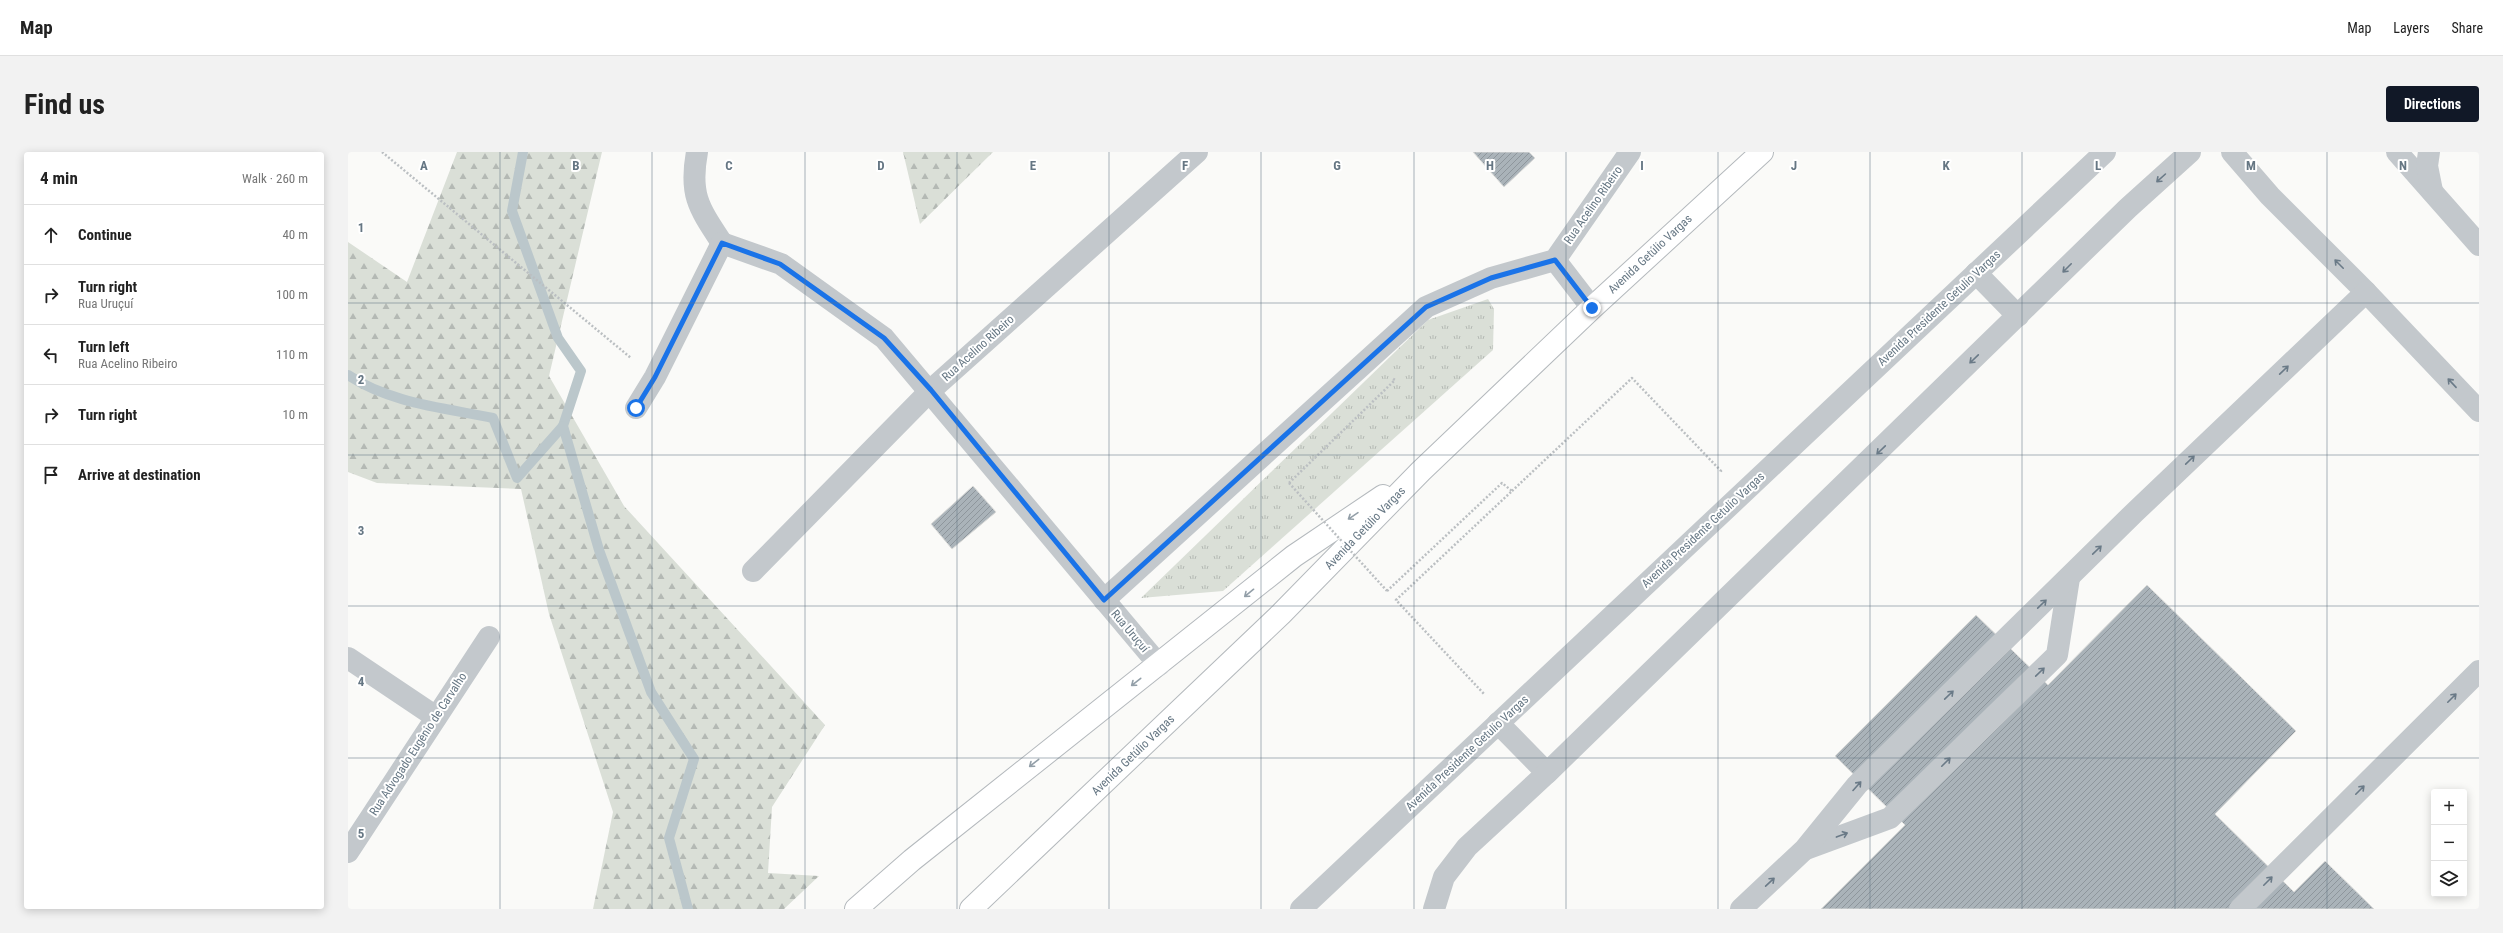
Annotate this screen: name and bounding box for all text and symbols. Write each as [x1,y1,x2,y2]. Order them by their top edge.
text: Map [20,16,53,39]
text: Map [2347,20,2371,36]
text: Layers [2393,20,2430,36]
text: Share [2452,20,2483,36]
button: Directions [2386,86,2479,122]
text: Find us [24,88,105,121]
text: A [420,158,428,173]
text: B [572,158,580,173]
text: C [725,158,733,173]
text: D [877,158,885,173]
text: E [1030,158,1037,173]
text: F [1182,158,1188,173]
text: G [1333,158,1341,173]
text: H [1486,158,1494,173]
text: I [1640,158,1644,173]
text: J [1791,158,1797,173]
text: K [1942,158,1950,173]
text: L [2095,158,2101,173]
text: M [2246,158,2256,173]
text: N [2399,158,2407,173]
street label: Rua Acelino Ribeiro [1561,163,1625,247]
text: 4 min [40,168,78,188]
text: Walk · 260 m [242,171,308,186]
one-way arrow [2156,174,2166,183]
street label: Avenida Getúlio Vargas [1605,212,1695,296]
text: 1 [358,220,364,235]
icon: ahead [40,224,62,246]
text: Continue [78,226,132,244]
text: 40 m [282,227,308,242]
street label: Avenida Presidente Getulio Vargas [1875,247,2003,369]
one-way arrow [2334,259,2344,269]
one-way arrow [2062,263,2072,273]
text: Turn right [78,278,137,296]
icon: right [40,284,62,306]
text: 100 m [276,287,308,302]
text: Rua Uruçuí [78,296,133,311]
route end [1583,299,1601,317]
street label: Rua Acelino Ribeiro [939,312,1017,384]
text: Turn left [78,338,129,356]
icon: left [40,344,62,366]
text: 110 m [276,347,308,362]
one-way arrow [1969,354,1979,364]
text: Rua Acelino Ribeiro [78,356,178,371]
one-way arrow [2279,365,2289,375]
text: 2 [358,372,365,387]
one-way arrow [2447,378,2457,388]
route start [627,399,645,417]
icon: right [40,404,62,426]
text: Turn right [78,406,137,424]
text: 10 m [282,407,308,422]
one-way arrow [1876,445,1886,455]
one-way arrow [2185,455,2195,465]
icon: arrive [40,464,62,486]
text: Arrive at destination [78,466,201,484]
street label: Avenida Presidente Getulio Vargas [1639,469,1767,591]
street label: Avenida Getúlio Vargas [1322,484,1408,572]
one-way arrow [1348,512,1359,520]
text: 3 [358,523,364,538]
one-way arrow [2092,545,2102,555]
one-way arrow [1243,588,1254,597]
one-way arrow [2037,599,2047,609]
street label: Rua Uruçuí [1108,607,1153,656]
one-way arrow [2035,667,2045,677]
street label: Rua Advogado Eugênio de Carvalho [366,670,470,818]
text: 4 [358,674,365,689]
one-way arrow [1130,678,1141,687]
one-way arrow [1944,690,1954,699]
street label: Avenida Presidente Getulio Vargas [1403,692,1531,814]
one-way arrow [2447,693,2457,703]
street label: Avenida Getúlio Vargas [1089,712,1177,798]
one-way arrow [1941,757,1951,767]
one-way arrow [1028,758,1039,767]
one-way arrow [1852,781,1861,791]
one-way arrow [2355,785,2365,795]
map controls [2431,789,2467,897]
button: + [2431,789,2467,825]
button: − [2431,825,2467,861]
text: 5 [358,826,365,841]
one-way arrow [1836,831,1848,839]
button: layers [2431,861,2467,897]
one-way arrow [2263,877,2273,886]
one-way arrow [1764,878,1775,887]

